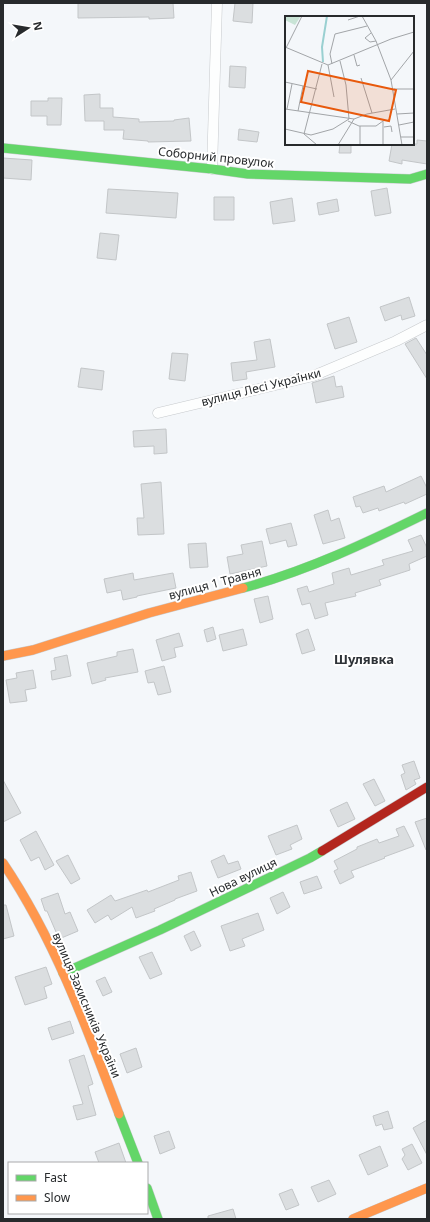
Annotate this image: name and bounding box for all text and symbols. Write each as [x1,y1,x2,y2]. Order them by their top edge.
north arrow [8,8,48,48]
inset map [285,16,414,145]
text: N [30,20,47,32]
street label: Соборний провулок [157,142,275,172]
street label: вулиця Лесі Українки [199,364,323,410]
street label: вулиця 1 Травня [167,562,263,604]
district label: Шулявка [334,650,394,668]
street label: Нова вулиця [206,853,280,901]
street label: вулиця Захисників України [49,930,125,1080]
legend [8,1162,148,1214]
text: Fast [44,1169,68,1186]
text: Slow [44,1189,71,1206]

